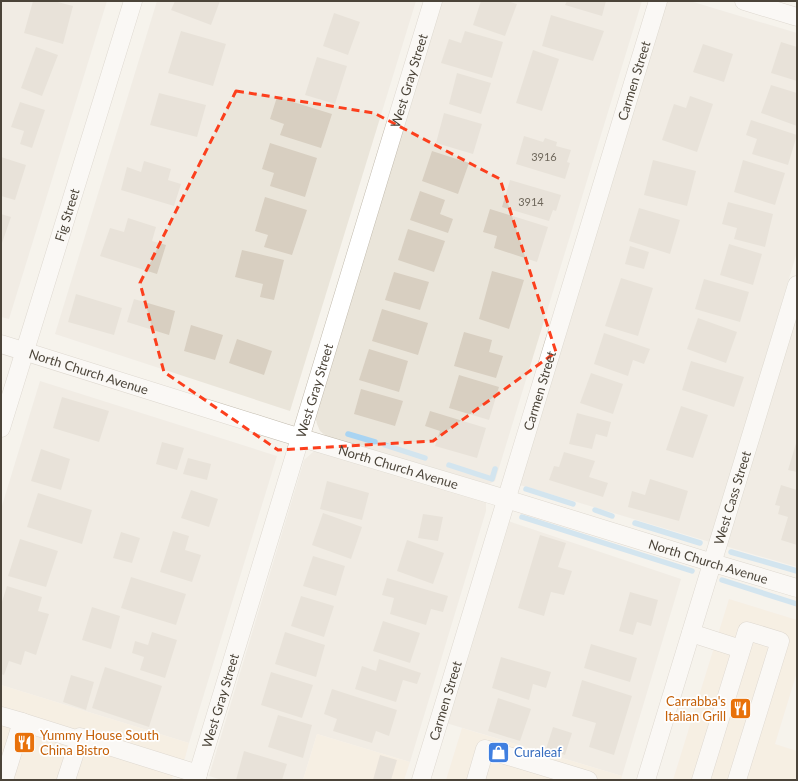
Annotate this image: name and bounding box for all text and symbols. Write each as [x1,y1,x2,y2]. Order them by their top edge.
street label: West Gray Street [387,31,431,130]
street label: Carmen Street [614,39,654,122]
house number: 3916 [531,150,557,163]
street label: Fig Street [51,186,83,244]
house number: 3914 [518,195,544,208]
street label: West Gray Street [293,341,336,440]
street label: North Church Avenue [27,345,151,398]
street label: Carmen Street [520,349,559,432]
street label: North Church Avenue [337,441,460,492]
street label: West Cass Street [710,449,754,547]
street label: North Church Avenue [647,536,770,587]
street label: West Gray Street [198,651,242,750]
street label: Carmen Street [426,659,465,742]
place label: Carrabba's Italian Grill [665,693,726,724]
restaurant icon: Carrabba's Italian Grill [728,695,754,721]
place label: Yummy House South China Bistro [40,727,159,758]
restaurant icon: Yummy House South China Bistro [11,729,37,755]
shop icon: Curaleaf [485,739,511,765]
place label: Curaleaf [514,744,562,760]

